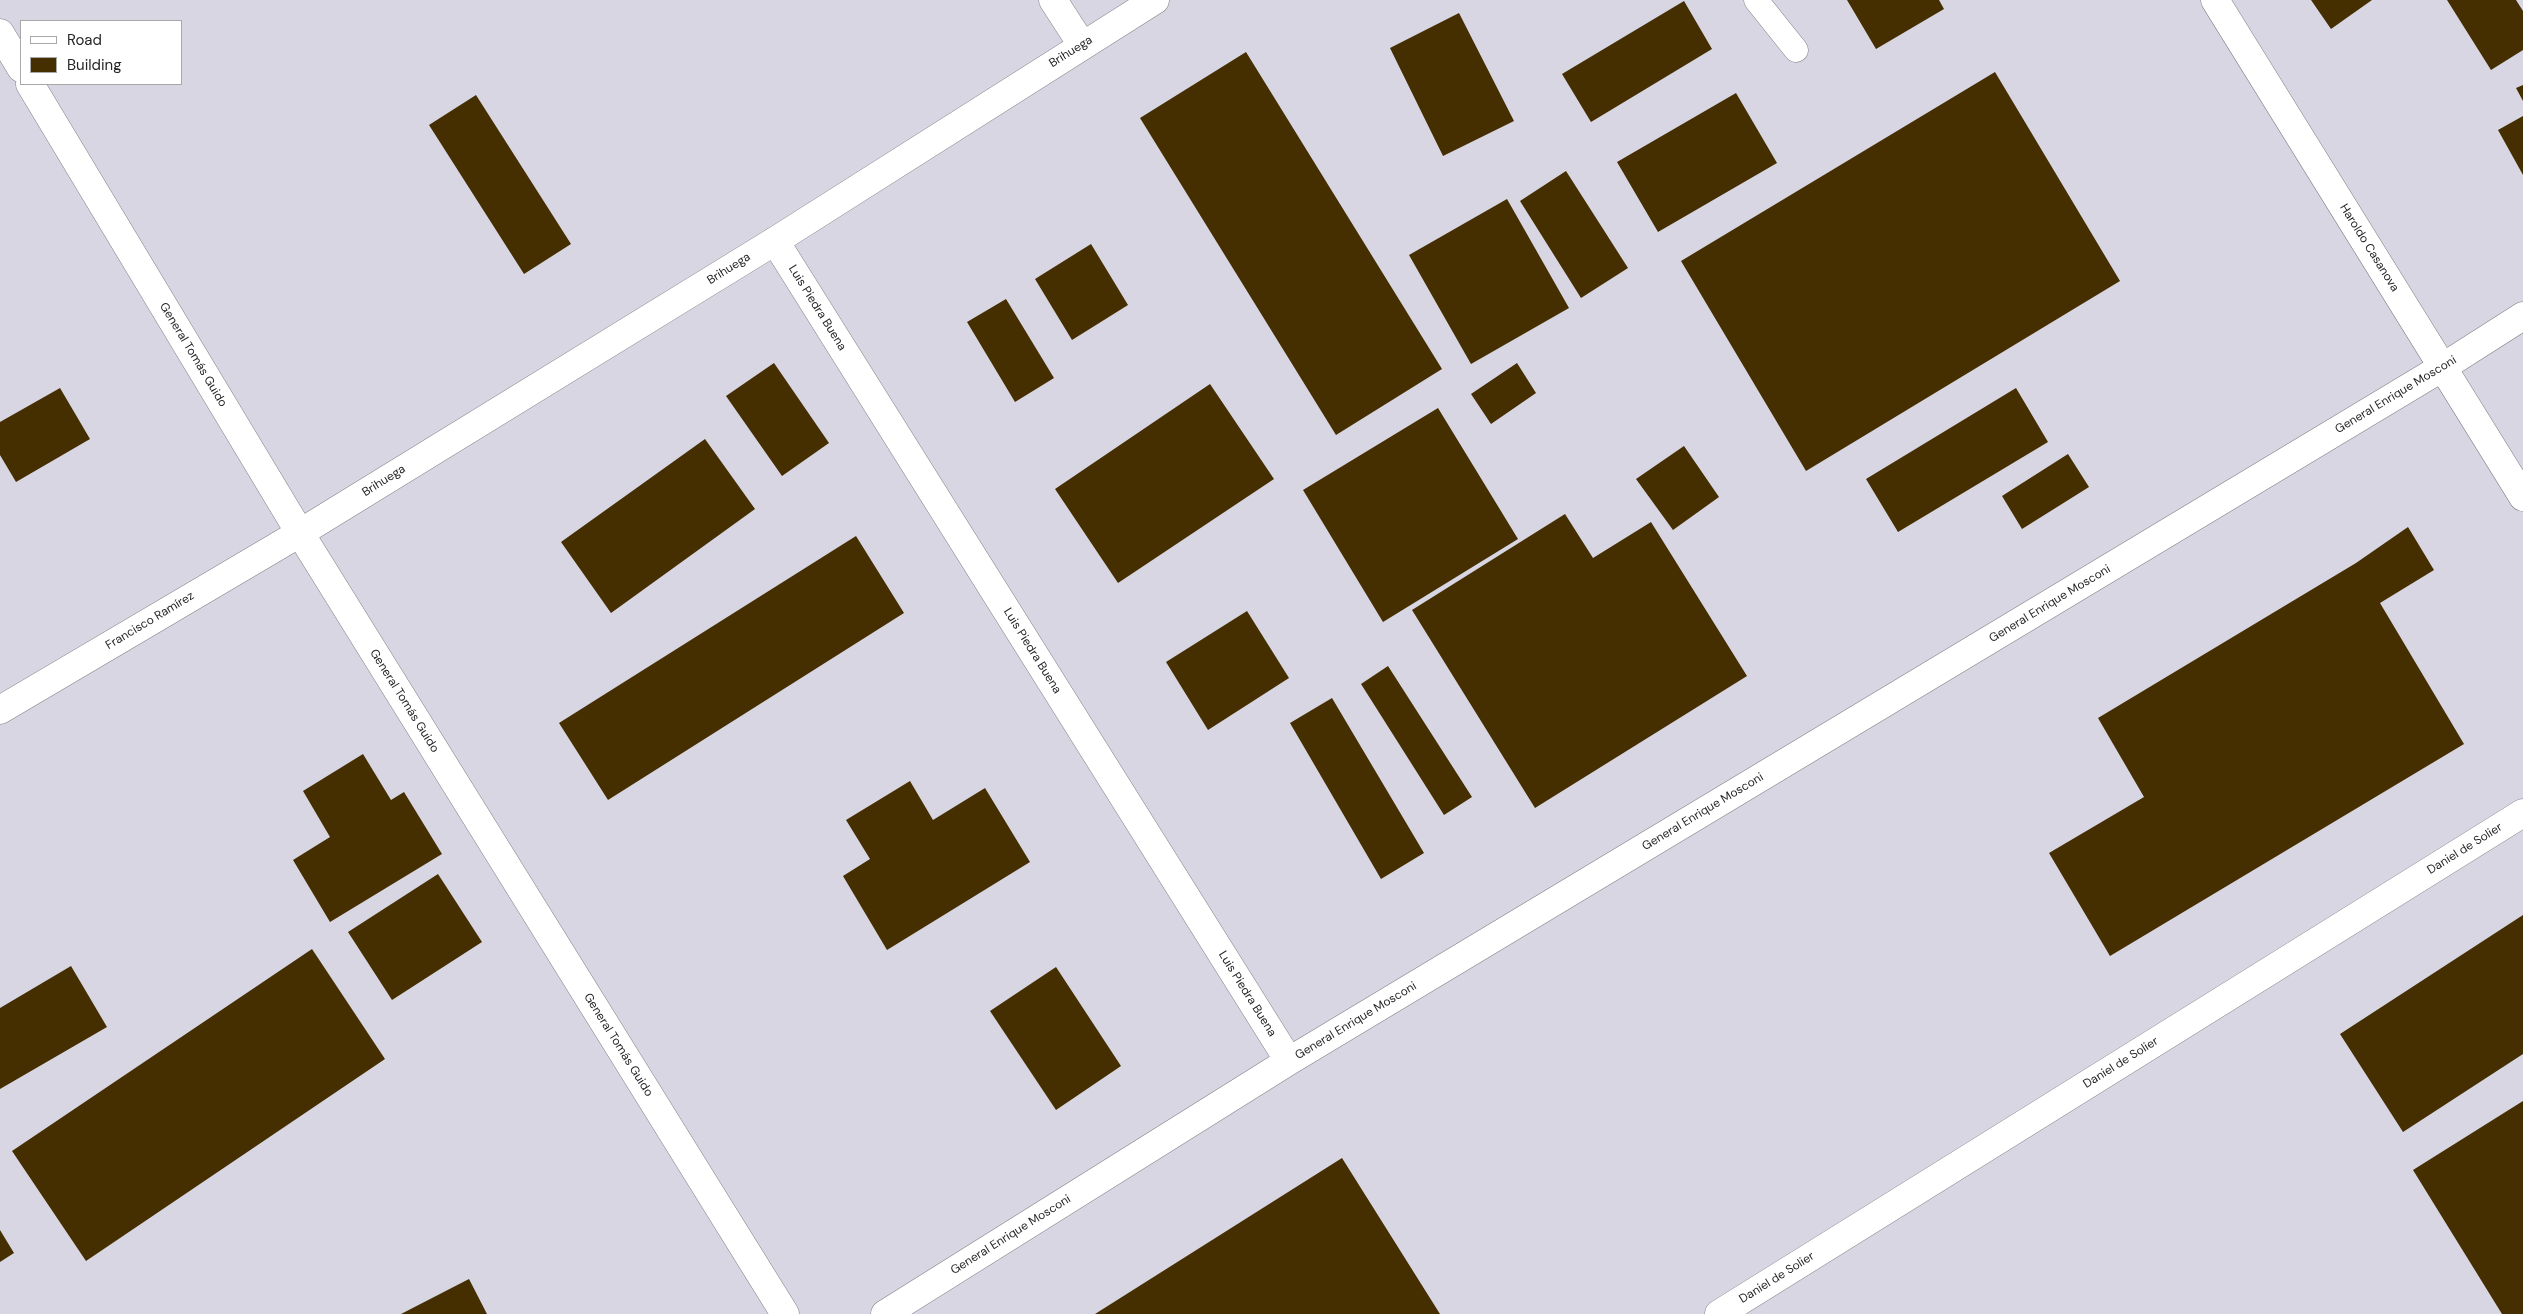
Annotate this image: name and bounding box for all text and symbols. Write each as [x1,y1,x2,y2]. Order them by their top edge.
legend [20,20,182,85]
text: Road [67,30,102,50]
street label: Brihuega [1047,33,1095,71]
text: Building [67,55,122,75]
street label: Haroldo Casanova [2336,202,2402,294]
street label: Brihuega [705,250,753,288]
street label: Luis Piedra Buena [785,263,849,353]
street label: General Tomás Guido [156,300,230,410]
street label: General Enrique Mosconi [2333,353,2459,437]
street label: Brihuega [360,462,408,500]
street label: General Enrique Mosconi [1987,562,2113,646]
street label: Francisco Ramírez [103,589,197,653]
street label: Luis Piedra Buena [1000,606,1064,696]
street label: General Tomás Guido [366,647,442,755]
street label: General Enrique Mosconi [1640,770,1766,854]
street label: Daniel de Solier [2425,820,2505,878]
street label: Luis Piedra Buena [1215,949,1279,1039]
street label: General Enrique Mosconi [1293,979,1419,1063]
street label: General Tomás Guido [580,991,656,1099]
street label: Daniel de Solier [2081,1034,2161,1092]
street label: General Enrique Mosconi [948,1192,1074,1278]
street label: Daniel de Solier [1737,1249,1817,1307]

